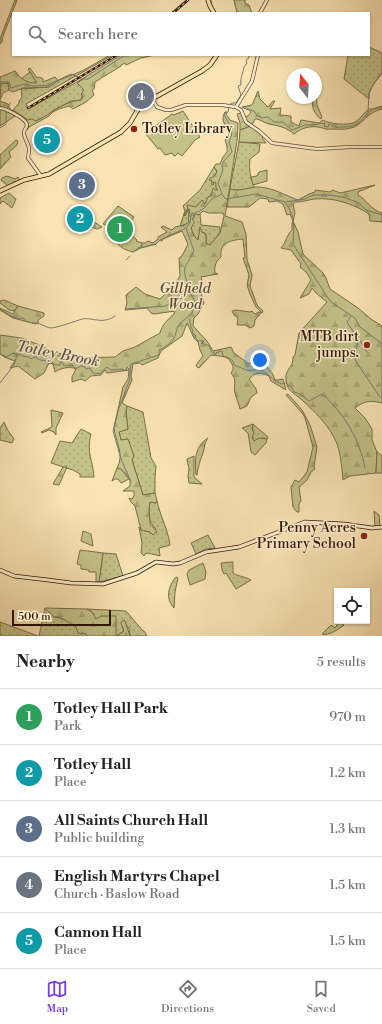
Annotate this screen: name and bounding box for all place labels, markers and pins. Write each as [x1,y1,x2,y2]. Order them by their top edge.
pin: 4 [128,81,154,111]
place label: Totley Library [142,120,233,138]
marker: Totley Library [129,124,139,134]
pin: 5 [34,125,60,155]
pin: 3 [69,170,95,200]
pin: 2 [67,204,93,234]
pin: 1 [107,214,133,244]
place label: MTB dirt jumps. [300,328,359,362]
marker: MTB dirt jumps. [362,340,372,350]
place label: Penny Acres Primary School [257,519,356,553]
marker: Penny Acres Primary School [359,531,369,541]

